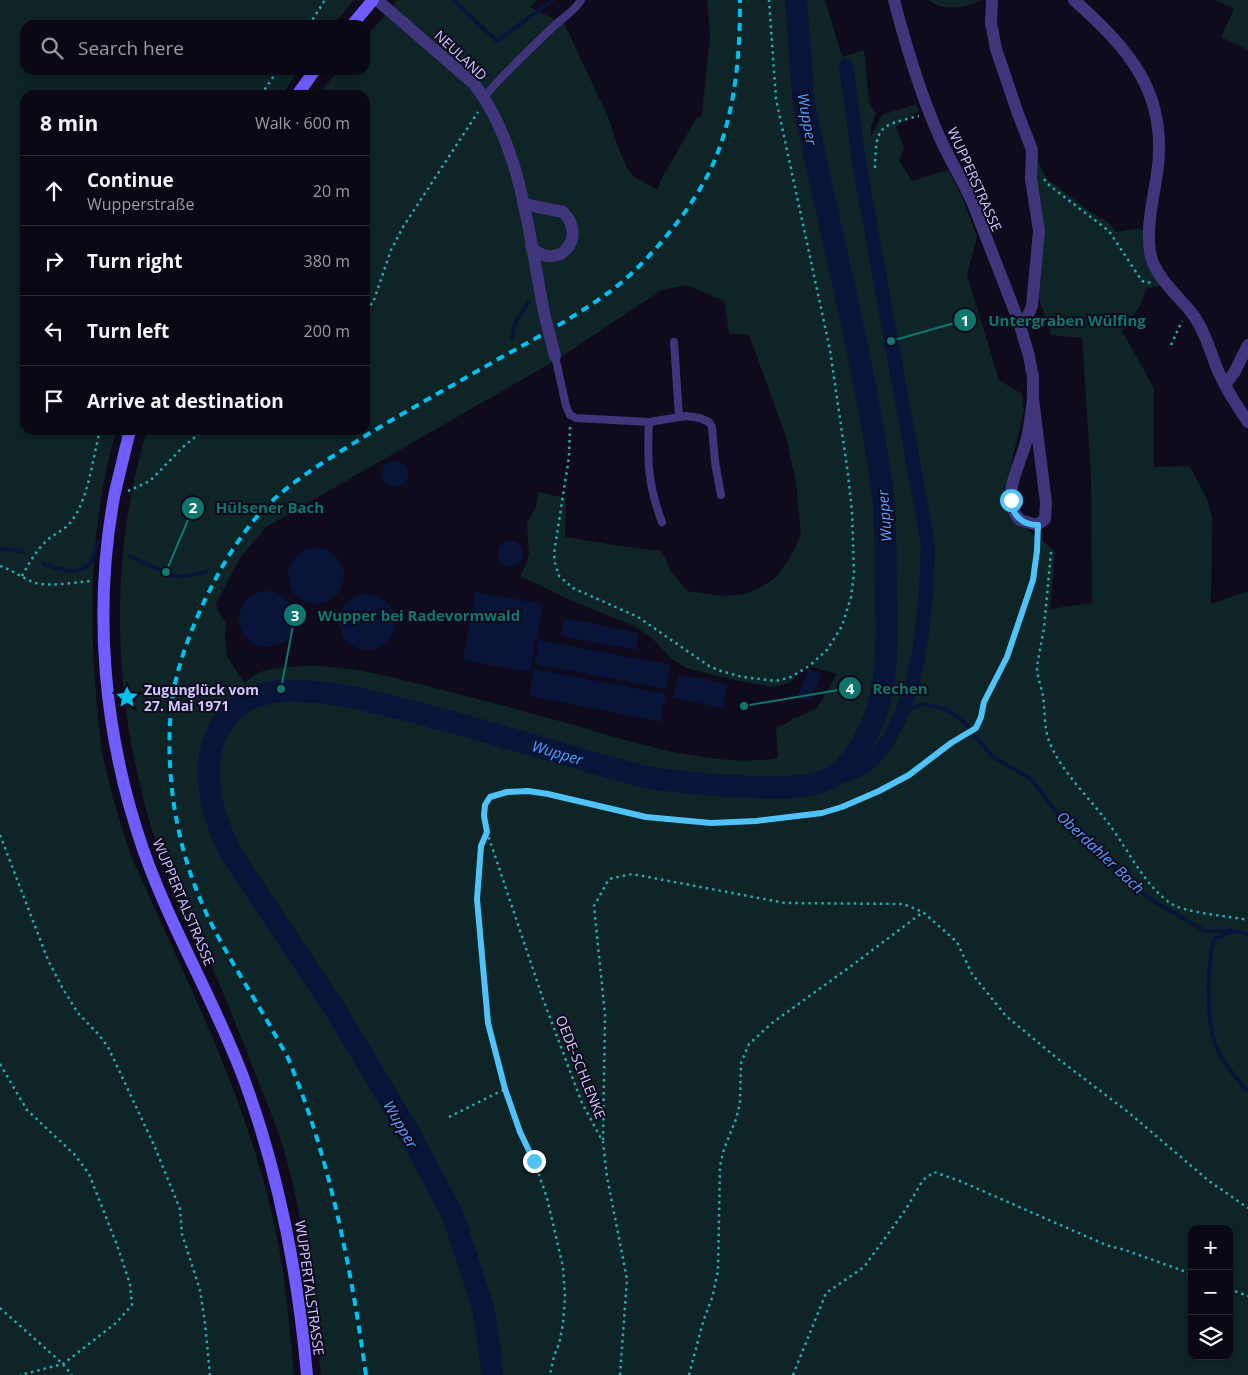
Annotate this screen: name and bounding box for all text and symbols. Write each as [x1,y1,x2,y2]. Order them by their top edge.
search box [20,20,370,75]
street label: NEULAND [431,26,491,84]
icon: search [38,34,66,62]
text: Search here [78,35,184,61]
water label: Wupper [794,92,823,147]
text: 8 min [40,109,98,137]
text: Walk · 600 m [255,112,350,134]
street label: WUPPERSTRASSE [943,124,1007,234]
text: Continue [87,167,174,193]
icon: ahead [40,177,68,205]
text: 20 m [313,180,350,202]
text: Wupperstraße [87,193,194,215]
icon: right [40,247,68,275]
text: Turn right [87,248,182,274]
text: 380 m [304,250,350,272]
callout: Untergraben Wülfing [953,305,1155,335]
text: 1 [961,310,969,330]
text: Untergraben Wülfing [988,310,1146,330]
icon: left [40,317,68,345]
text: Turn left [87,318,169,344]
text: 200 m [304,320,350,342]
icon: arrive [40,387,68,415]
text: Arrive at destination [87,388,284,414]
water label: Wupper [872,488,896,543]
route start [1000,489,1023,512]
callout: Hülsener Bach [181,493,334,523]
text: 2 [189,497,198,517]
text: Hülsener Bach [216,497,324,517]
callout: Wupper bei Radevormwald [282,600,530,630]
text: 3 [291,605,299,625]
text: Wupper bei Radevormwald [318,605,520,625]
callout: Rechen [837,673,937,703]
text: 4 [846,678,855,698]
text: Rechen [872,678,928,698]
place label: Zugunglück vom 27. Mai 1971 [144,680,259,715]
place icon: Zugunglück vom 27. Mai 1971 [114,684,140,710]
water label: Wupper [530,735,587,769]
water label: Oberdahler Bach [1053,806,1149,898]
street label: WUPPERTALSTRASSE [149,836,219,968]
street label: OEDE-SCHLENKE [552,1012,610,1122]
water label: Wupper [379,1096,423,1153]
route end [523,1150,546,1173]
street label: WUPPERTALSTRASSE [291,1219,329,1357]
map controls [1188,1225,1233,1360]
button: + [1188,1225,1233,1270]
button: − [1188,1270,1233,1315]
button: layers [1188,1315,1233,1360]

